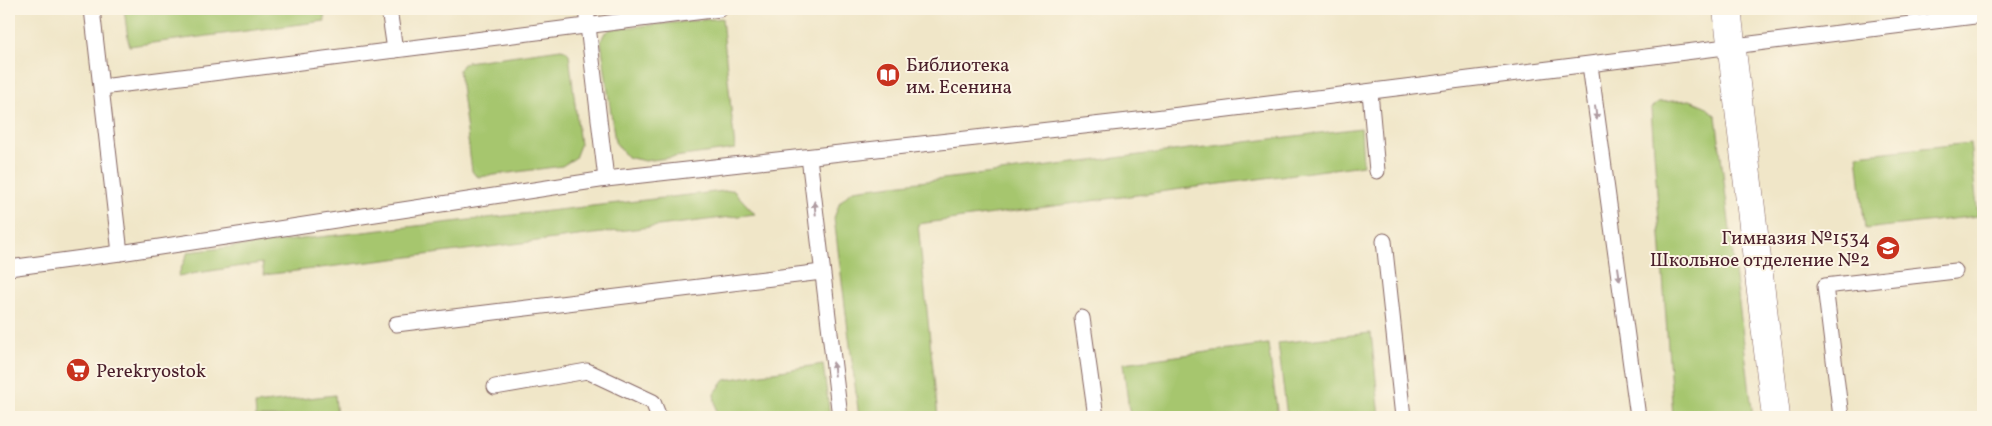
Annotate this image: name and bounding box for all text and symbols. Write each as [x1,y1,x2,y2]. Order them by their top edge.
place label: Библиотека им. Есенина [906,53,1012,101]
library icon: Библиотека им. Есенина [875,62,901,88]
one-way arrow [1593,105,1601,121]
one-way arrow [811,199,819,215]
place label: Гимназия №1534 Школьное отделение №2 [1650,226,1870,274]
school or university icon: Гимназия №1534 Школьное отделение №2 [1875,235,1901,261]
one-way arrow [1615,266,1623,282]
supermarket icon: Perekryostok [65,357,91,383]
place label: Perekryostok [96,359,206,385]
one-way arrow [830,361,838,377]

